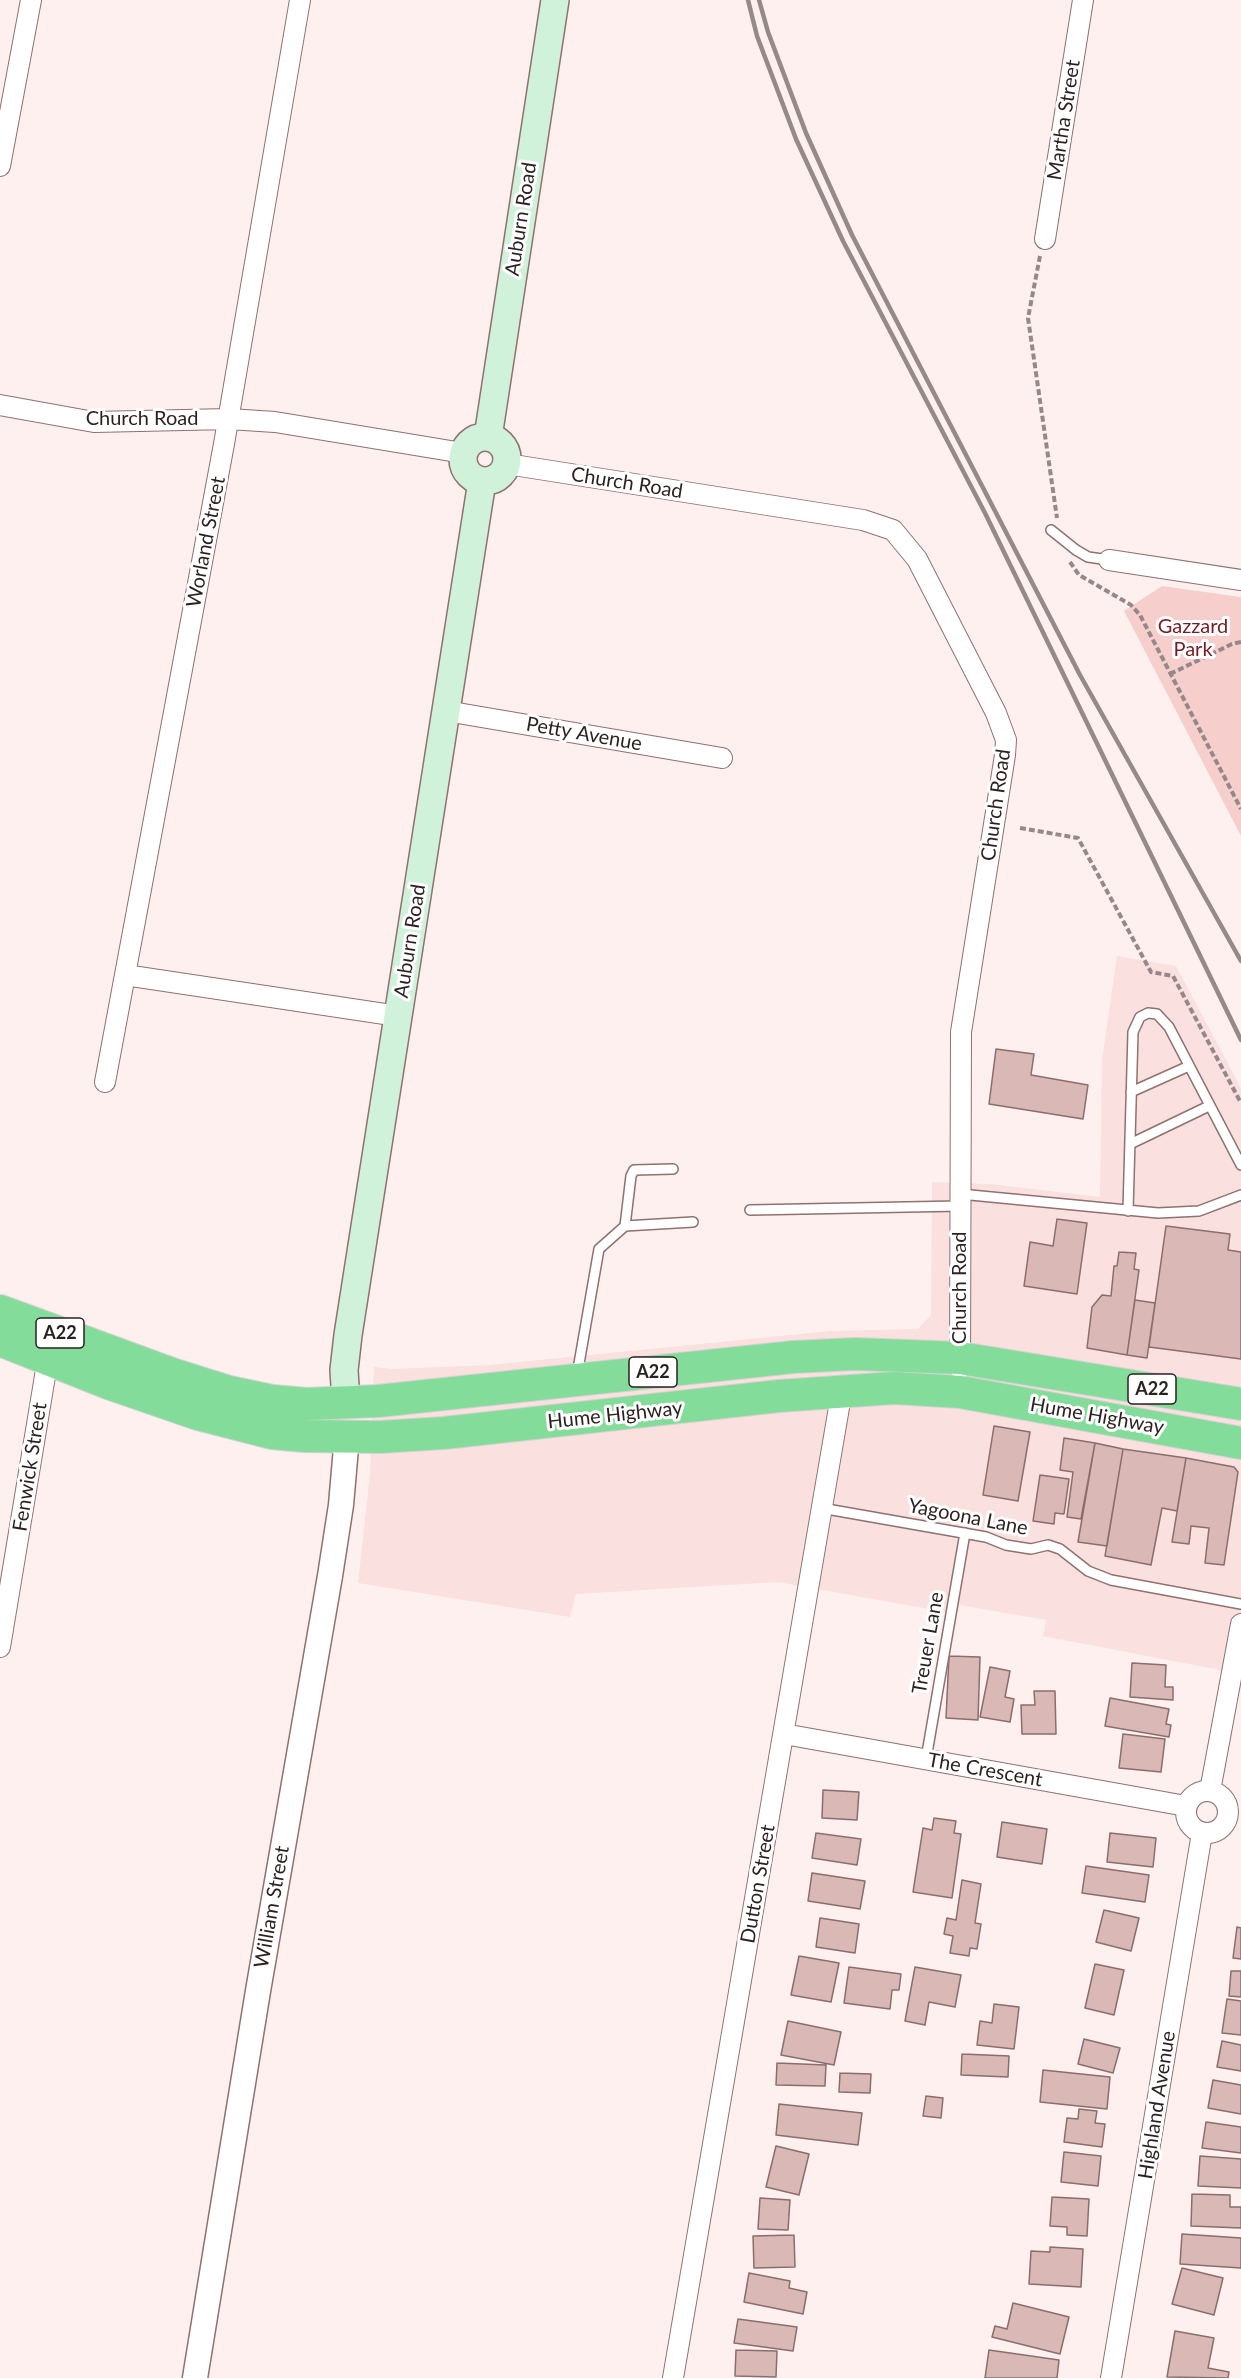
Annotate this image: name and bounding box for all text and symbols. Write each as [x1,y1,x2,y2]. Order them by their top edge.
street label: Martha Street [1043,58,1085,182]
street label: Auburn Road [500,160,542,278]
street label: Church Road [86,407,198,431]
street label: Church Road [569,462,685,504]
street label: Worland Street [182,474,230,610]
park label: Gazzard Park [1158,615,1228,662]
street label: Petty Avenue [524,712,644,756]
street label: Church Road [976,748,1016,862]
street label: Auburn Road [389,882,431,1000]
street label: Church Road [948,1232,972,1344]
road number: A22 [36,1318,84,1348]
road number: A22 [629,1357,677,1387]
road number: A22 [1128,1374,1176,1404]
street label: Hume Highway [1028,1392,1166,1440]
street label: Hume Highway [546,1396,684,1434]
street label: Fenwick Street [8,1401,52,1533]
street label: Yagoona Lane [906,1494,1030,1540]
street label: Treuer Lane [907,1590,949,1696]
street label: The Crescent [926,1748,1044,1792]
street label: Dutton Street [736,1823,780,1945]
street label: William Street [249,1844,295,1970]
street label: Highland Avenue [1133,2029,1181,2181]

